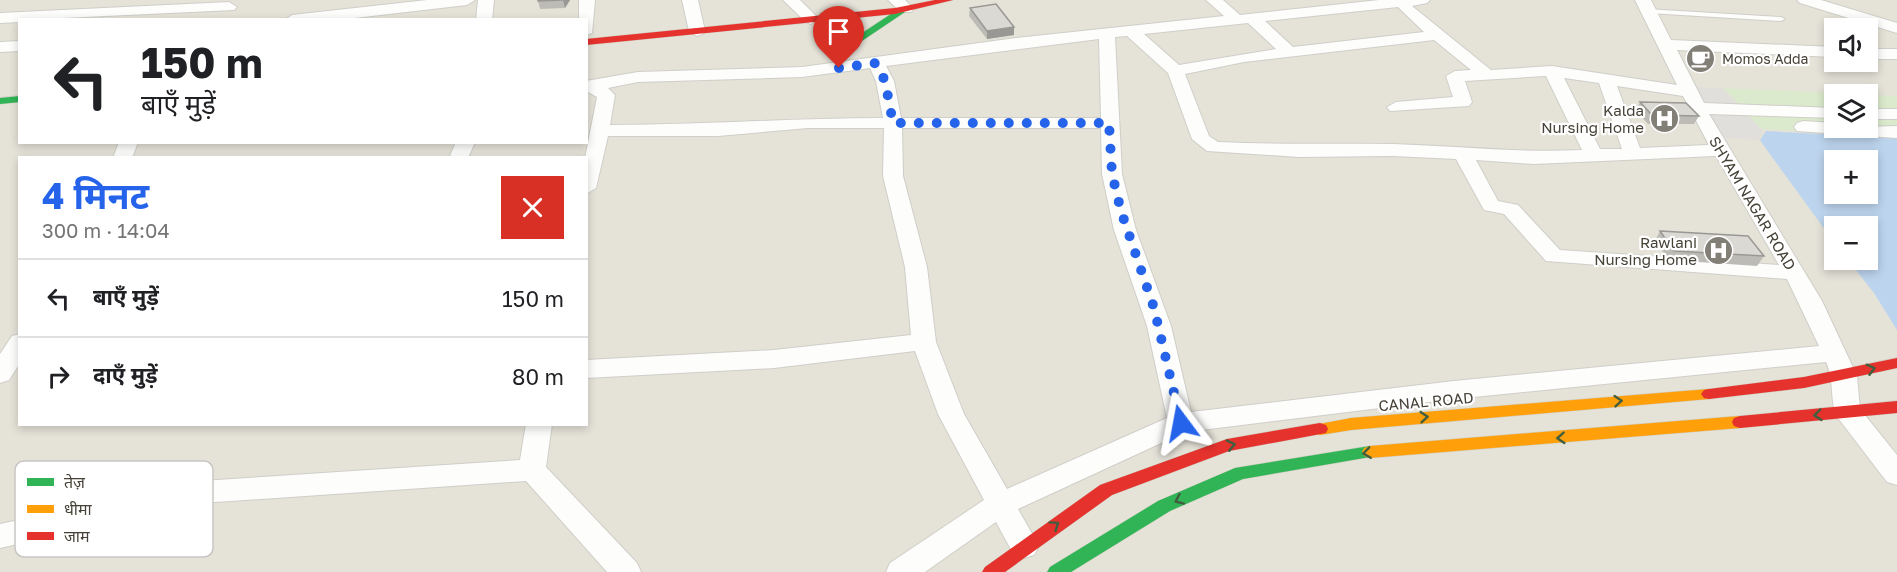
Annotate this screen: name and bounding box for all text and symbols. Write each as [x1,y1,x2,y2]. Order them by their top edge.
pin [813,6,864,68]
icon: arrive [822,15,855,48]
map controls [1824,18,1878,270]
button: sound [1824,18,1878,72]
text: 150 m [141,37,263,87]
icon: left [42,42,120,120]
cafe icon: Momos Adda [1685,42,1717,74]
place label: Momos Adda [1722,50,1809,67]
button: layers [1824,84,1878,138]
text: बाएँ मुड़ें [141,88,216,120]
place label: Kalda Nursing Home [1541,101,1644,136]
hospital icon: Kalda Nursing Home [1649,103,1681,135]
street label: SHYAM NAGAR ROAD [1706,133,1800,273]
button: + [1824,150,1878,204]
text: 4 मिनट [42,174,149,217]
button: close [501,176,564,239]
button: − [1824,216,1878,270]
text: 300 m · 14:04 [42,218,170,242]
place label: Rawlani Nursing Home [1594,233,1697,268]
hospital icon: Rawlani Nursing Home [1702,235,1734,267]
icon: left [42,282,75,315]
text: बाएँ मुड़ें [93,283,159,310]
text: 150 m [502,285,564,312]
icon: right [42,360,75,393]
text: दाएँ मुड़ें [93,361,158,388]
text: 80 m [512,363,564,390]
one-way arrow [1866,364,1876,377]
street label: CANAL ROAD [1378,388,1474,414]
position arrow [1149,391,1213,455]
one-way arrow [1614,395,1623,408]
one-way arrow [1813,408,1822,421]
one-way arrow [1419,411,1428,424]
one-way arrow [1556,431,1565,444]
one-way arrow [1226,439,1236,452]
one-way arrow [1362,446,1371,459]
legend [15,461,213,557]
text: तेज़ [64,472,86,492]
one-way arrow [1174,493,1185,505]
text: धीमा [64,499,93,519]
one-way arrow [1048,521,1059,532]
text: जाम [64,526,90,546]

